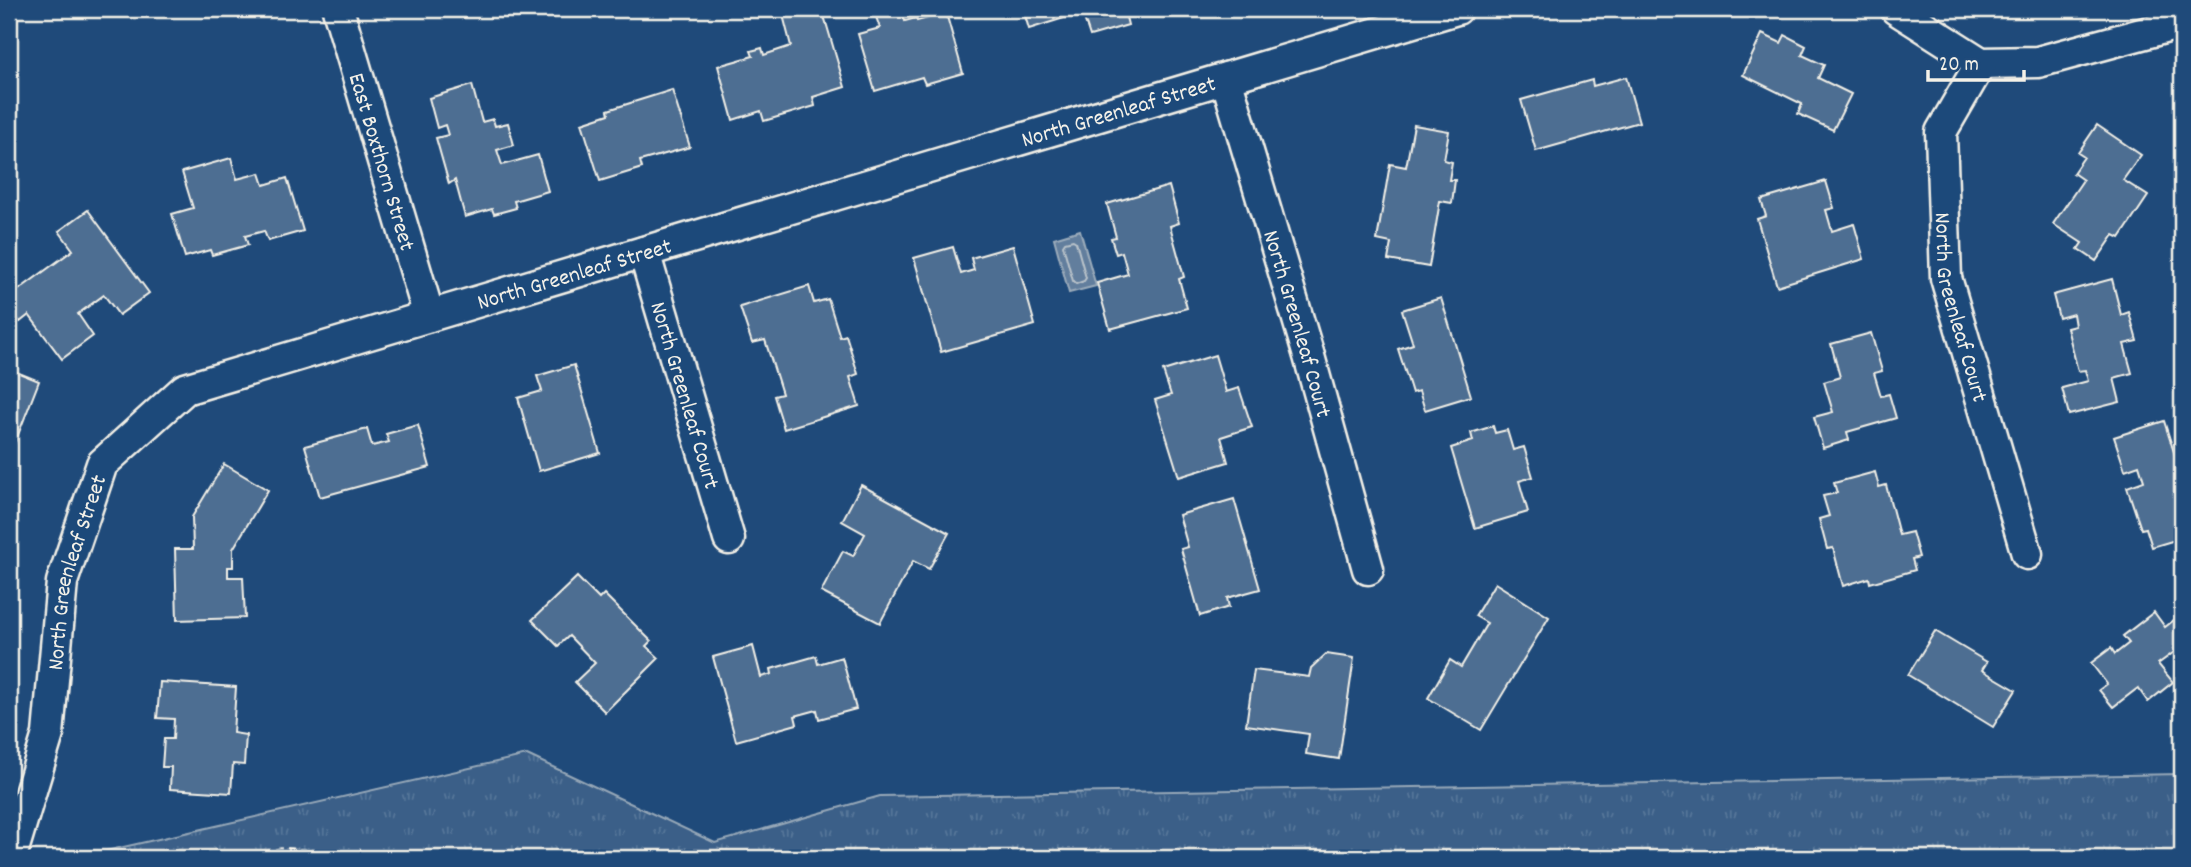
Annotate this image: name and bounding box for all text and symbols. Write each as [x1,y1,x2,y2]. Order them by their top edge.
scale bar [1928,38,2025,82]
text: 20 m [1939,51,1979,81]
street label: East Boxthorn Street [338,69,422,255]
street label: North Greenleaf Street [1018,69,1220,158]
street label: North Greenleaf Court [1924,212,1995,407]
street label: North Greenleaf Court [1252,227,1338,422]
street label: North Greenleaf Street [474,232,676,321]
street label: North Greenleaf Court [640,298,726,494]
street label: North Greenleaf Street [41,471,117,672]

